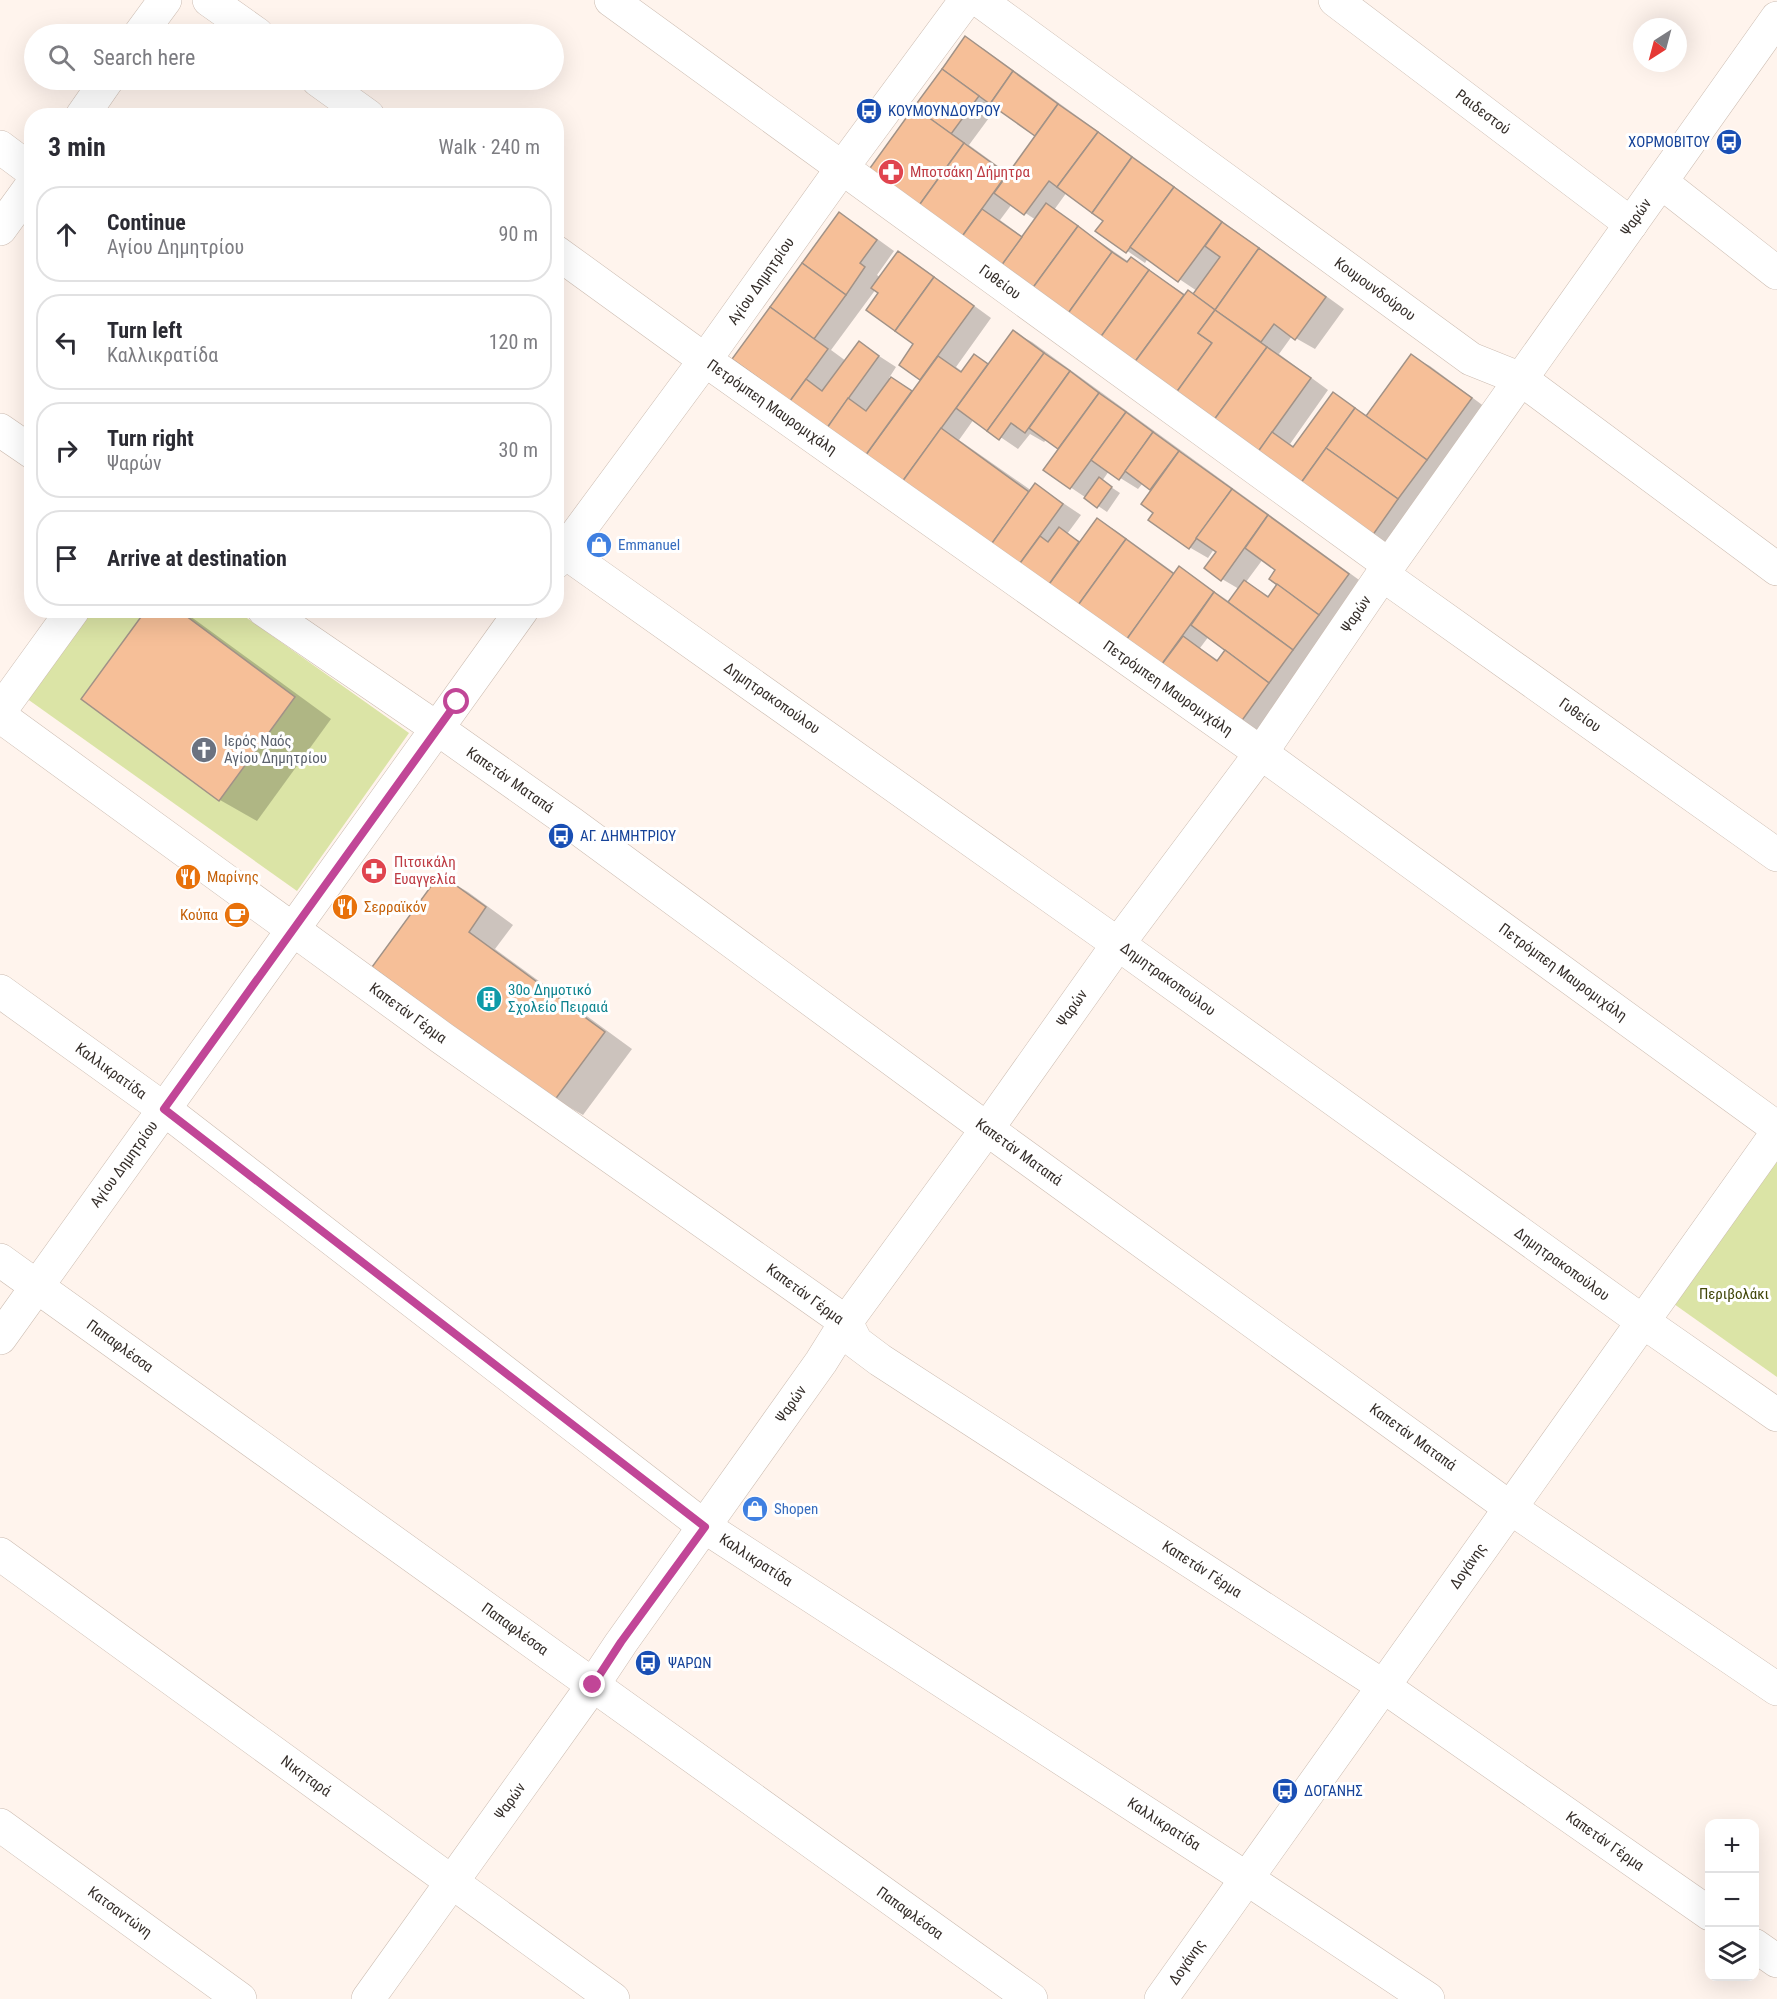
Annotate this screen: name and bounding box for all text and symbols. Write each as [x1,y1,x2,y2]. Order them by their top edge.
north arrow [1633,18,1687,72]
search box [24,24,564,90]
icon: search [45,41,78,74]
text: Search here [93,45,195,70]
street label: Ραιδεστού [1452,86,1514,138]
bus stop icon: ΚΟΥΜΟΥΝΔΟΥΡΟΥ [854,96,884,126]
place label: ΚΟΥΜΟΥΝΔΟΥΡΟΥ [888,102,1001,120]
bus stop icon: ΧΟΡΜΟΒΙΤΟΥ [1714,127,1744,157]
text: 3 min [48,132,106,162]
place label: ΧΟΡΜΟΒΙΤΟΥ [1628,133,1710,151]
text: Walk · 240 m [439,135,540,159]
pharmacy icon: Μποτσάκη Δήμητρα [876,157,906,187]
place label: Μποτσάκη Δήμητρα [910,163,1030,181]
street label: Ψαρών [1617,195,1655,239]
text: Continue [107,210,186,235]
icon: ahead [50,218,83,251]
text: 90 m [499,222,538,246]
street label: Αγίου Δημητρίου [724,234,798,328]
text: Αγίου Δημητρίου [107,235,244,259]
street label: Κουμουνδούρου [1331,254,1419,324]
street label: Γυθείου [976,261,1024,303]
text: Turn left [107,318,182,343]
icon: left [50,326,83,359]
text: 120 m [489,330,538,354]
text: Καλλικρατίδα [107,343,218,367]
street label: Πετρόμπεη Μαυρομιχάλη [704,355,840,459]
text: Turn right [107,426,194,451]
icon: right [50,434,83,467]
text: 30 m [499,438,538,462]
text: Ψαρών [107,451,162,475]
shop icon: Emmanuel [584,530,614,560]
place label: Emmanuel [618,536,680,554]
icon: arrive [50,542,83,575]
text: Arrive at destination [107,546,287,571]
street label: Ψαρών [1337,591,1375,636]
street label: Πετρόμπεη Μαυρομιχάλη [1100,636,1236,740]
street label: Δημητρακοπούλου [721,658,823,738]
route start [443,688,469,714]
street label: Γυθείου [1556,694,1604,736]
place label: Ιερός Ναός Αγίου Δημητρίου [224,732,327,767]
church icon: Ιερός Ναός Αγίου Δημητρίου [189,735,219,765]
street label: Καπετάν Ματαπά [463,743,558,817]
bus stop icon: ΑΓ. ΔΗΜΗΤΡΙΟΥ [546,821,576,851]
place label: ΑΓ. ΔΗΜΗΤΡΙΟΥ [580,827,676,845]
place label: Πιτσικάλη Ευαγγελία [394,853,456,888]
pharmacy icon: Πιτσικάλη Ευαγγελία [359,856,389,886]
restaurant icon: Μαρίνης [173,862,203,892]
place label: Μαρίνης [207,868,259,886]
restaurant icon: Σερραϊκόν [330,892,360,922]
place label: Σερραϊκόν [364,898,427,916]
cafe icon: Κούπα [222,900,252,930]
place label: Κούπα [180,906,219,924]
street label: Πετρόμπεη Μαυρομιχάλη [1495,919,1631,1025]
street label: Δημητρακοπούλου [1117,939,1219,1019]
street label: Καπετάν Γέρμα [366,979,451,1047]
place label: 30ο Δημοτικό Σχολείο Πειραιά [508,981,608,1016]
building icon: 30ο Δημοτικό Σχολείο Πειραιά [474,984,504,1014]
street label: Ψαρών [1053,986,1091,1030]
street label: Καλλικρατίδα [72,1039,150,1103]
street label: Καπετάν Ματαπά [972,1115,1066,1190]
street label: Αγίου Δημητρίου [86,1117,162,1211]
street label: Δημητρακοπούλου [1511,1224,1613,1304]
street label: Καπετάν Γέρμα [763,1260,848,1328]
park label: Περιβολάκι [1699,1285,1769,1303]
street label: Παπαφλέσσα [83,1316,157,1377]
street label: Ψαρών [772,1382,810,1426]
street label: Καπετάν Ματαπά [1366,1400,1460,1475]
shop icon: Shopen [740,1494,770,1524]
place label: Shopen [774,1500,818,1518]
street label: Καλλικρατίδα [716,1530,796,1591]
street label: Καπετάν Γέρμα [1159,1537,1246,1602]
street label: Δογάνης [1446,1540,1490,1592]
street label: Παπαφλέσσα [478,1599,552,1660]
bus stop icon: ΨΑΡΩΝ [633,1648,663,1678]
place label: ΨΑΡΩΝ [668,1654,712,1672]
route end [579,1671,605,1697]
street label: Νικηταρά [277,1752,335,1801]
bus stop icon: ΔΟΓΑΝΗΣ [1270,1776,1300,1806]
street label: Ψαρών [491,1779,530,1823]
place label: ΔΟΓΑΝΗΣ [1304,1782,1363,1800]
street label: Καλλικρατίδα [1124,1794,1204,1855]
street label: Καπετάν Γέρμα [1563,1808,1648,1875]
map controls [1705,1819,1759,1981]
button: + [1705,1819,1759,1873]
button: − [1705,1873,1759,1927]
street label: Κατσαντώνη [84,1883,156,1941]
street label: Παπαφλέσσα [873,1883,947,1944]
button: layers [1705,1927,1759,1981]
street label: Δογάνης [1165,1936,1209,1988]

